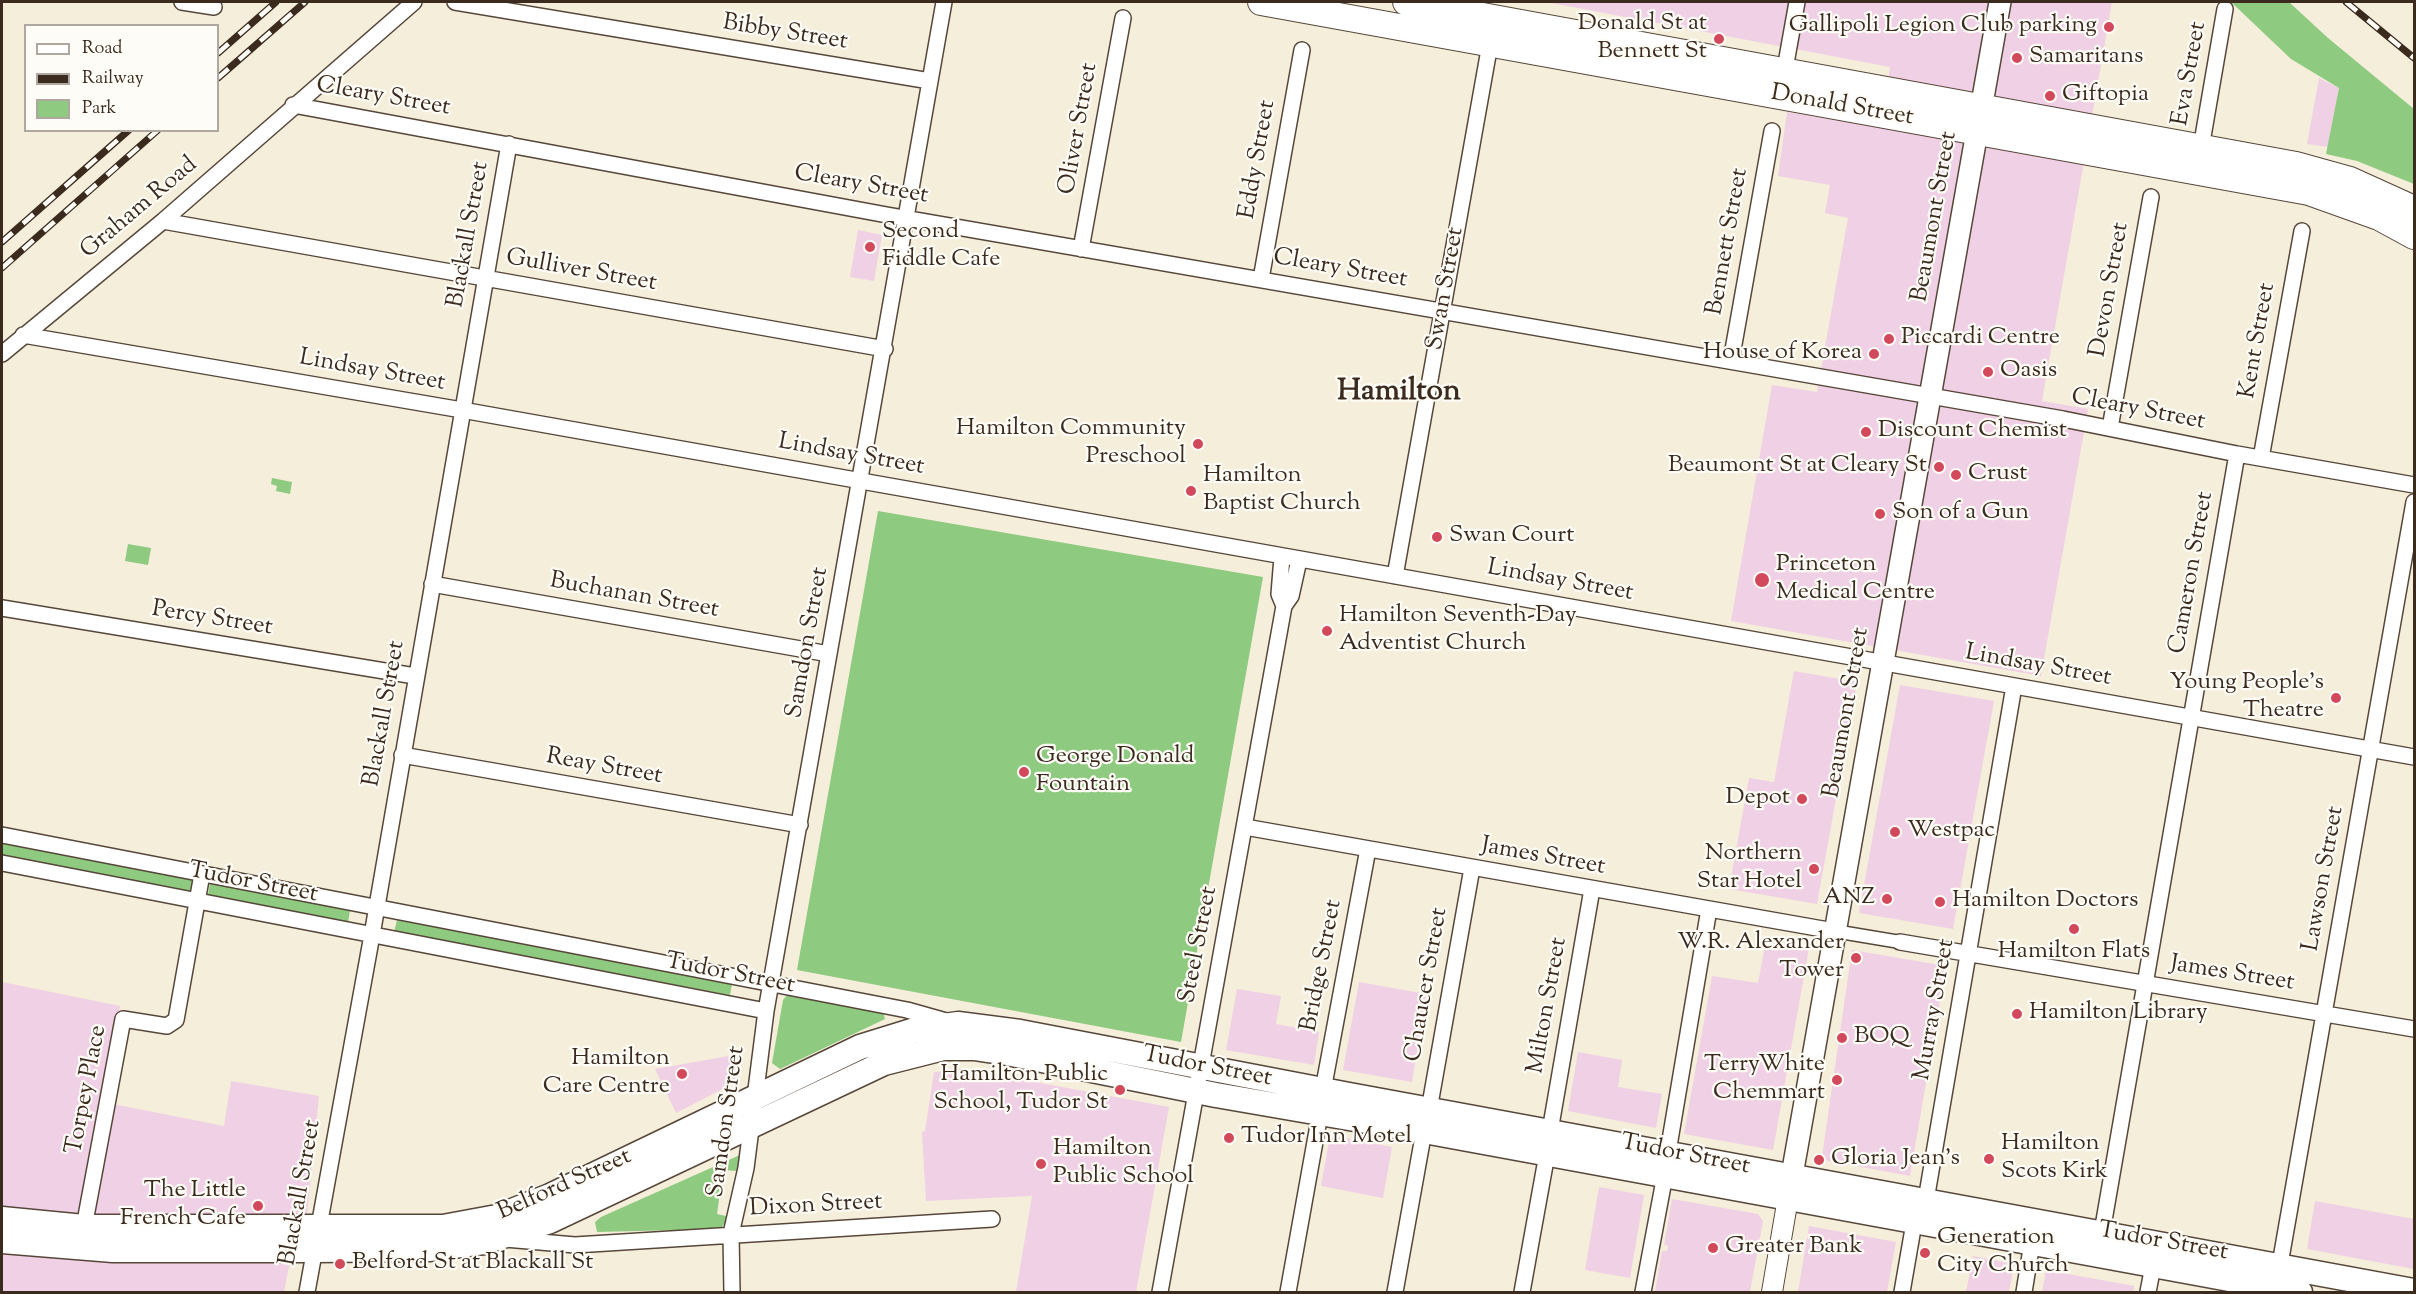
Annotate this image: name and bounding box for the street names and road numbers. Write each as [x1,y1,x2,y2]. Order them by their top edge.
street label: Bibby Street [720,10,850,58]
street label: Eva Street [2168,20,2214,128]
street label: Oliver Street [1054,61,1106,197]
street label: Cleary Street [314,72,452,124]
street label: Donald Street [1768,80,1916,134]
street label: Eddy Street [1234,98,1284,222]
street label: Beaumont Street [1907,129,1965,305]
street label: Graham Road [76,152,204,266]
street label: Blackall Street [443,160,497,310]
street label: Cleary Street [792,160,930,212]
street label: Bennett Street [1702,166,1756,318]
street label: Devon Street [2085,220,2137,360]
street label: Swan Street [1422,225,1472,353]
street label: Cleary Street [1271,244,1409,296]
street label: Gulliver Street [503,245,659,299]
street label: Kent Street [2235,281,2283,401]
street label: Lindsay Street [297,345,447,399]
street label: Cleary Street [2069,384,2207,438]
street label: Lindsay Street [776,429,926,483]
street label: Cameron Street [2165,490,2221,656]
street label: Lindsay Street [1485,555,1635,609]
street label: Samdon Street [782,565,836,721]
street label: Buchanan Street [547,568,721,626]
street label: Percy Street [150,596,274,644]
street label: Beaumont Street [1819,625,1877,801]
street label: Blackall Street [359,639,413,789]
street label: Lindsay Street [1963,640,2113,694]
street label: Reay Street [544,744,664,792]
street label: Lawson Street [2298,804,2352,954]
street label: James Street [1479,833,1607,883]
street label: Tudor Street [186,857,320,911]
street label: Steel Street [1175,884,1225,1006]
street label: Bridge Street [1296,897,1350,1035]
street label: Chaucer Street [1400,906,1456,1064]
street label: Milton Street [1523,936,1575,1076]
street label: Murray Street [1909,937,1963,1083]
street label: Tudor Street [663,948,797,1002]
street label: James Street [2168,951,2296,999]
street label: Torpey Place [61,1023,115,1157]
street label: Tudor Street [1140,1041,1274,1095]
street label: Samdon Street [703,1044,753,1200]
street label: Blackall Street [275,1118,329,1268]
street label: Tudor Street [1618,1129,1752,1183]
street label: Belford Street [494,1144,636,1228]
street label: Dixon Street [749,1189,883,1225]
street label: Tudor Street [2096,1217,2230,1269]

